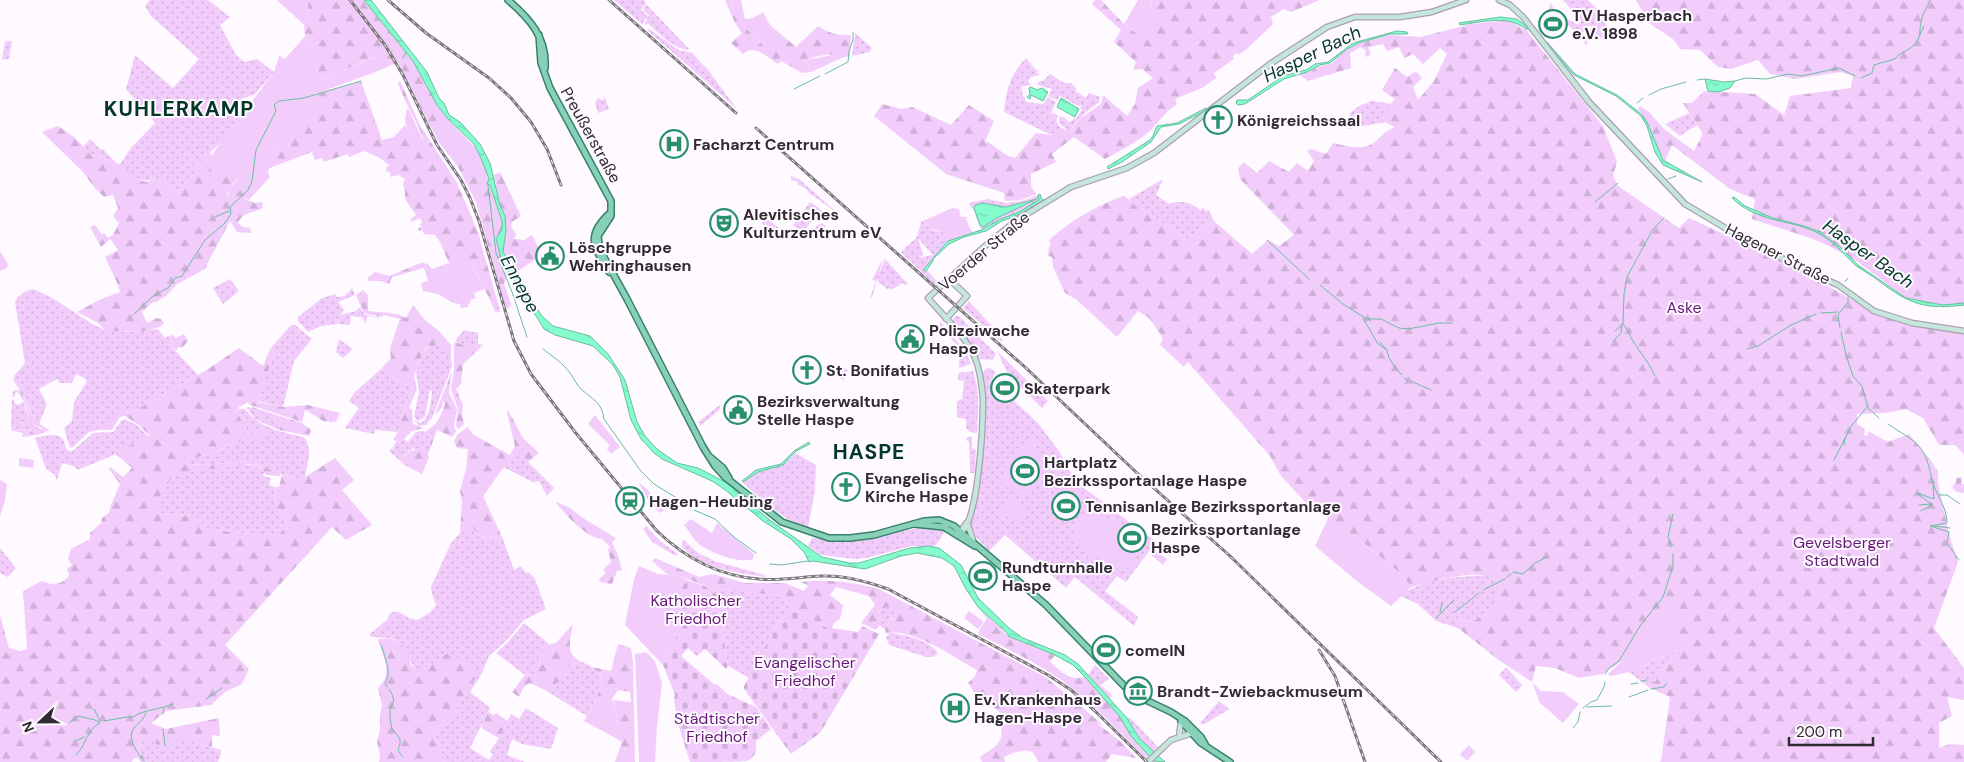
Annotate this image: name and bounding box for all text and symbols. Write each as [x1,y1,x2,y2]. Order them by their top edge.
place label: TV Hasperbach e.V. 1898 [1572,5,1692,44]
sports icon: TV Hasperbach e.V. 1898 [1538,9,1568,39]
water label: Hasper Bach [1259,20,1365,88]
street label: Preußerstraße [556,83,626,187]
district label: KUHLERKAMP [104,95,254,123]
church icon: Königreichssaal [1203,105,1233,135]
place label: Königreichssaal [1237,110,1360,131]
hospital icon: Facharzt Centrum [659,129,689,159]
place label: Facharzt Centrum [693,134,834,155]
place label: Alevitisches Kulturzentrum eV [743,204,882,243]
street label: Voerder Straße [934,207,1034,295]
theatre icon: Alevitisches Kulturzentrum eV [709,208,739,238]
water label: Hasper Bach [1818,214,1918,294]
street label: Hagener Straße [1722,218,1834,290]
place label: Löschgruppe Wehringhausen [569,237,691,276]
public building icon: Löschgruppe Wehringhausen [535,241,565,271]
water label: Ennepe [495,251,545,317]
park label: Aske [1666,297,1702,318]
place label: Polizeiwache Haspe [929,320,1030,359]
public building icon: Polizeiwache Haspe [895,324,925,354]
church icon: St. Bonifatius [792,355,822,385]
place label: St. Bonifatius [826,360,929,381]
sports icon: Skaterpark [990,373,1020,403]
place label: Skaterpark [1024,378,1111,399]
place label: Bezirksverwaltung Stelle Haspe [757,391,900,430]
public building icon: Bezirksverwaltung Stelle Haspe [723,395,753,425]
district label: HASPE [833,438,905,466]
place label: Hartplatz Bezirkssportanlage Haspe [1044,452,1247,491]
sports icon: Hartplatz Bezirkssportanlage Haspe [1010,456,1040,486]
place label: Evangelische Kirche Haspe [865,468,969,507]
church icon: Evangelische Kirche Haspe [831,472,861,502]
station icon: Hagen-Heubing [615,486,645,516]
place label: Hagen-Heubing [649,491,773,512]
sports icon: Tennisanlage Bezirkssportanlage [1051,491,1081,521]
place label: Tennisanlage Bezirkssportanlage [1085,496,1341,517]
place label: Bezirkssportanlage Haspe [1151,519,1301,558]
sports icon: Bezirkssportanlage Haspe [1117,523,1147,553]
park label: Gevelsberger Stadtwald [1793,532,1891,571]
place label: Rundturnhalle Haspe [1002,557,1113,596]
sports icon: Rundturnhalle Haspe [968,561,998,591]
park label: Katholischer Friedhof [650,590,742,629]
sports icon: comeIN [1091,635,1121,665]
place label: comeIN [1125,640,1185,661]
park label: Evangelischer Friedhof [754,652,856,691]
museum icon: Brandt-Zwiebackmuseum [1123,676,1153,706]
place label: Brandt-Zwiebackmuseum [1157,681,1363,702]
place label: Ev. Krankenhaus Hagen-Haspe [974,689,1101,728]
hospital icon: Ev. Krankenhaus Hagen-Haspe [940,693,970,723]
north arrow [15,697,65,747]
park label: Städtischer Friedhof [674,708,760,747]
scale bar [1789,714,1873,746]
text: N [18,719,38,735]
text: 200 m [1796,722,1842,742]

